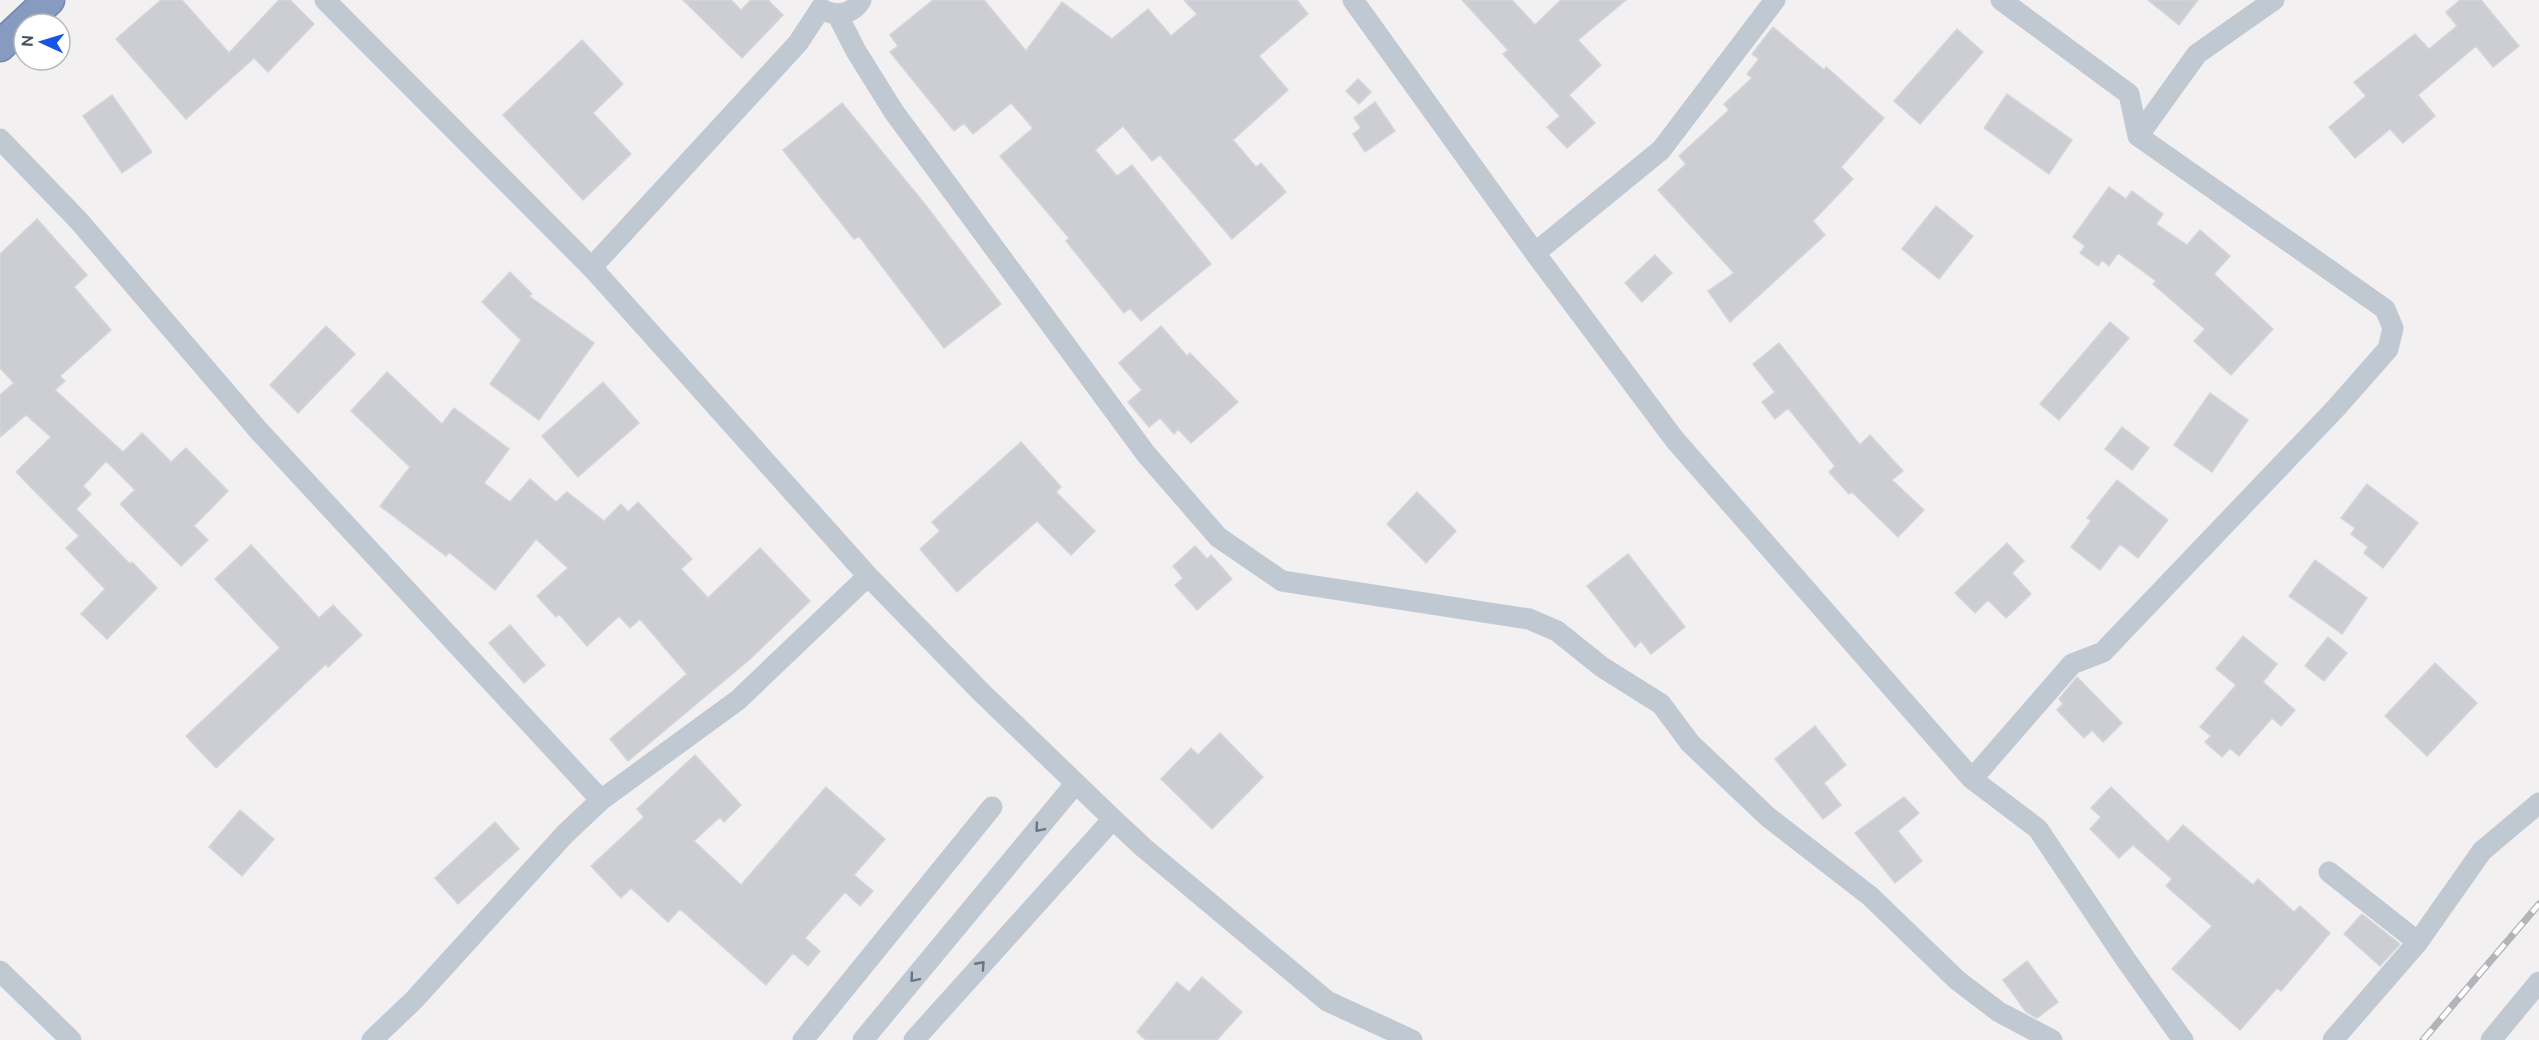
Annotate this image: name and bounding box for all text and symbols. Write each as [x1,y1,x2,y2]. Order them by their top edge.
north arrow [12,12,72,72]
text: N [18,34,36,48]
one-way arrow [1035,821,1046,832]
one-way arrow [974,961,985,972]
one-way arrow [911,971,922,982]

